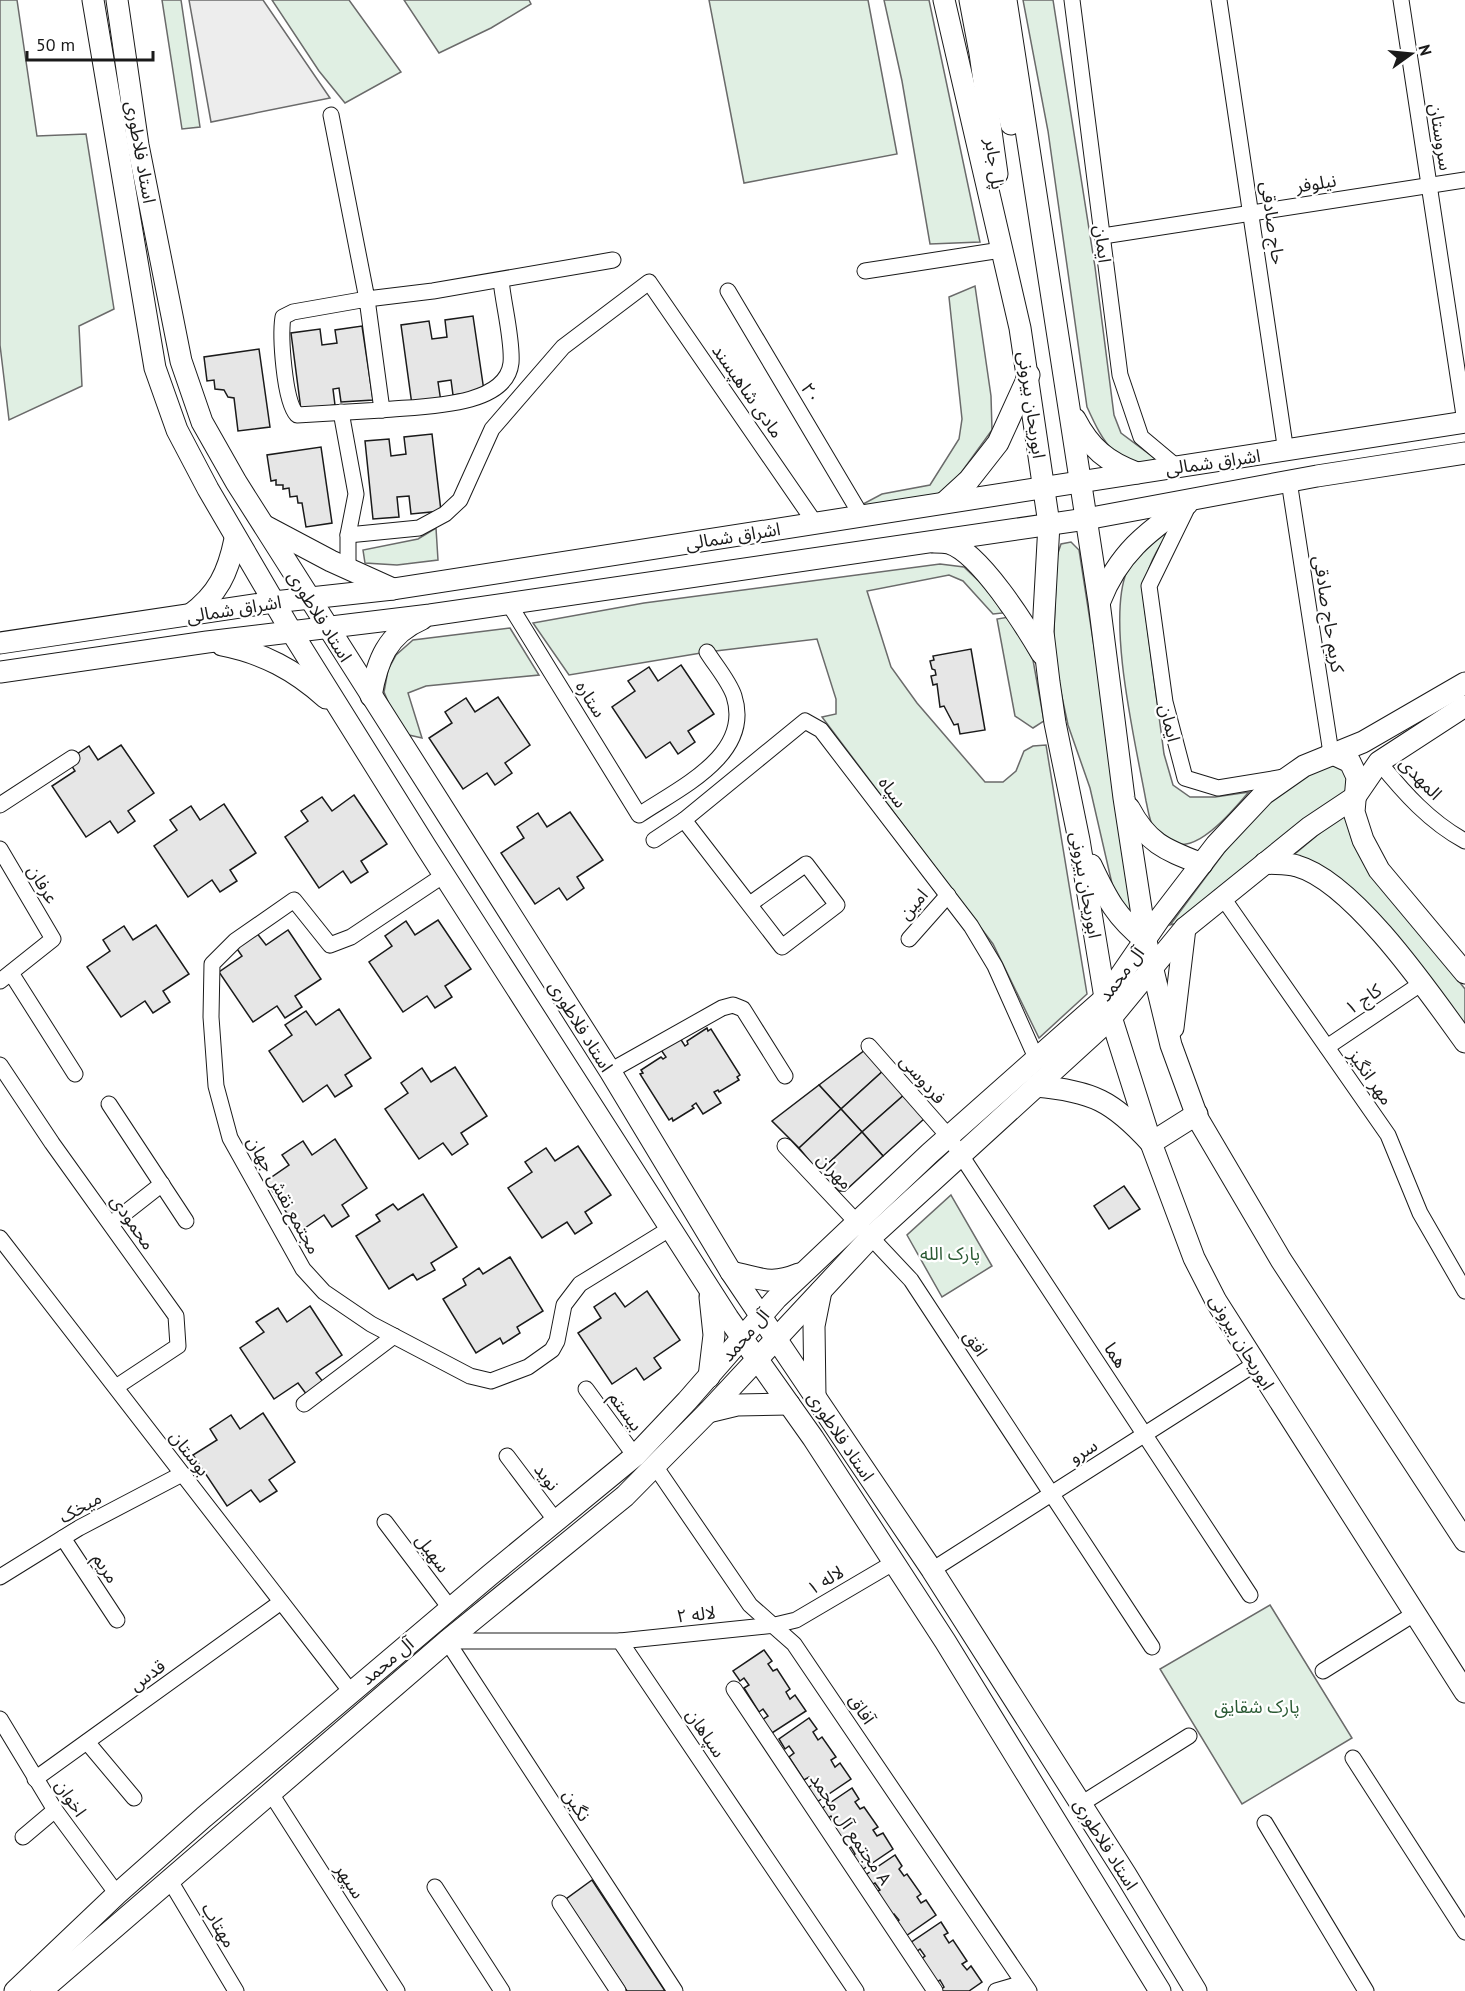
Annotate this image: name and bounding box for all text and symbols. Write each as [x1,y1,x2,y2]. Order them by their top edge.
scale bar [27,24,153,62]
north arrow [1381,24,1441,84]
text: 50 m [36,33,75,56]
text: N [1414,42,1437,58]
street label: استاد فلاطوری [121,99,161,205]
street label: سروستان [1424,102,1458,172]
street label: پل جابر [980,136,1010,191]
street label: نیلوفر [1293,168,1338,198]
street label: حاج صادقی [1254,180,1290,266]
street label: ایمان [1089,224,1117,264]
street label: مادی شاهپسند [707,340,789,442]
street label: ابوریحان بیرونی [1013,350,1051,460]
street label: ۲۰ [796,378,826,408]
street label: اشراق شمالی [1164,444,1262,480]
street label: اشراق شمالی [684,517,782,555]
street label: کریم حاج صادقی [1306,554,1350,675]
street label: استاد فلاطوری [283,566,357,666]
street label: اشراق شمالی [185,590,283,628]
street label: ستاره [571,676,611,722]
street label: ایمان [1154,702,1186,744]
street label: المهدی [1395,751,1447,805]
street label: سپاه [874,772,912,812]
street label: ابوریحان بیرونی [1065,830,1107,940]
street label: عرفان [23,860,63,908]
street label: امین [893,884,933,924]
street label: آل محمد [1093,942,1149,1006]
street label: استاد فلاطوری [544,976,618,1076]
street label: کاج ۱ [1340,978,1387,1021]
street label: مهر انگیز [1343,1044,1398,1109]
street label: فردوسی [895,1049,951,1109]
street label: مجتمع نقش جهان [240,1132,326,1259]
street label: مهران [812,1148,858,1194]
street label: محمودی [106,1190,160,1254]
park label: پارک الله [920,1242,980,1265]
street label: ابوریحان بیرونی [1204,1290,1280,1394]
street label: آل محمد [716,1303,775,1366]
street label: افق [959,1325,993,1361]
street label: هما [1099,1338,1133,1372]
street label: بیستم [602,1387,648,1437]
street label: استاد فلاطوری [803,1387,879,1485]
street label: بوستان [165,1426,215,1480]
street label: سرو [1064,1433,1102,1469]
street label: نوید [529,1459,565,1495]
street label: میخک [55,1486,105,1528]
street label: سهیل [411,1529,455,1577]
street label: مریم [86,1549,124,1589]
street label: لاله ۱ [802,1560,848,1600]
street label: لاله ۲ [675,1601,717,1627]
street label: آل محمد [356,1632,419,1690]
street label: قدس [124,1654,170,1696]
street label: آفاق [844,1690,881,1729]
park label: پارک شقایق [1214,1695,1300,1718]
street label: سپاهان [681,1704,731,1762]
street label: مجتمع آل محمد A [803,1769,897,1891]
street label: اخوان [50,1775,92,1821]
street label: نگین [558,1785,596,1825]
street label: استاد فلاطوری [1069,1794,1143,1894]
street label: سپهر [330,1858,370,1903]
street label: مهتاب [197,1898,241,1952]

